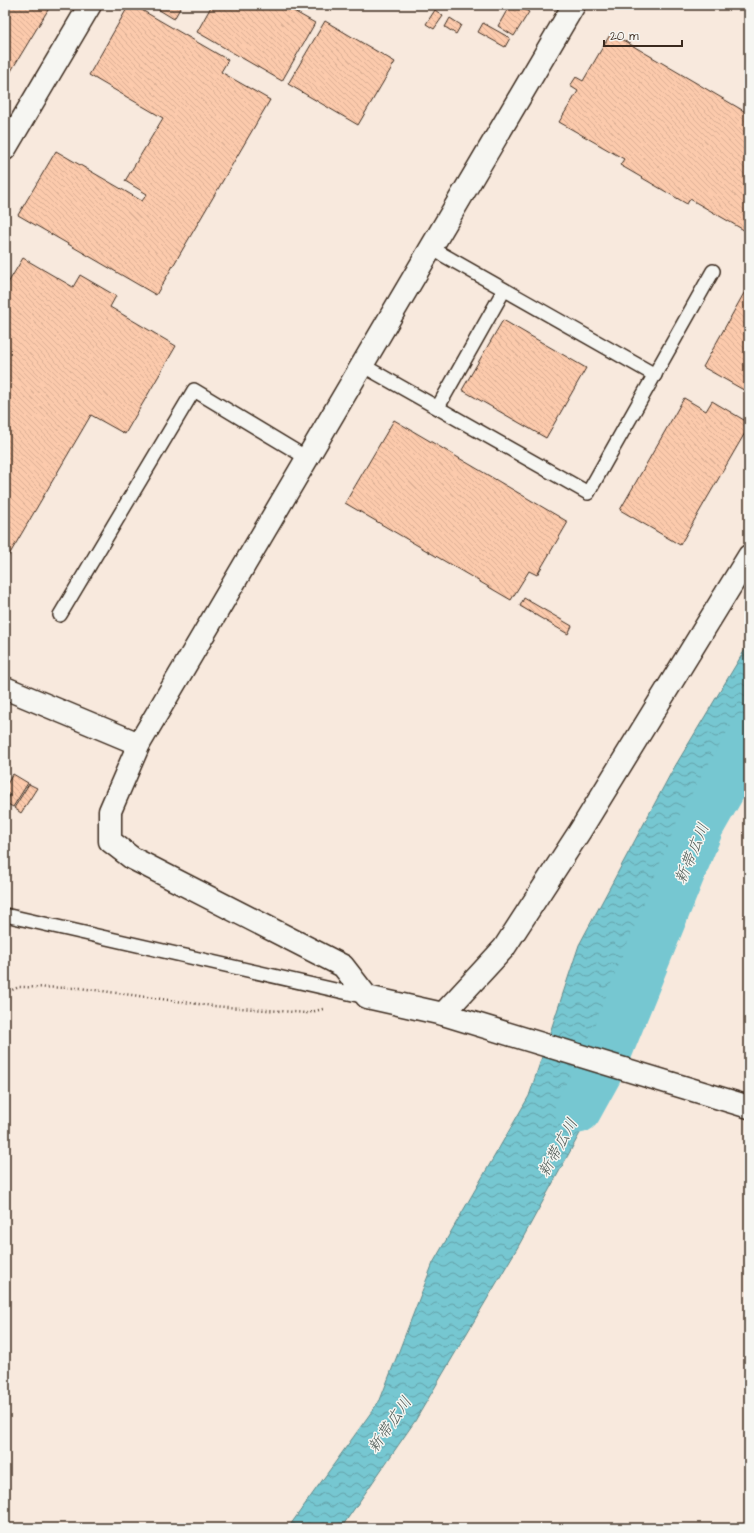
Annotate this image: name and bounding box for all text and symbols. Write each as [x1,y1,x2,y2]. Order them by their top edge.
scale bar [604,22,682,48]
text: 20 m [610,28,639,45]
water label: 新帯広川 [669,820,715,887]
water label: 新帯広川 [533,1114,583,1181]
water label: 新帯広川 [362,1392,417,1457]

